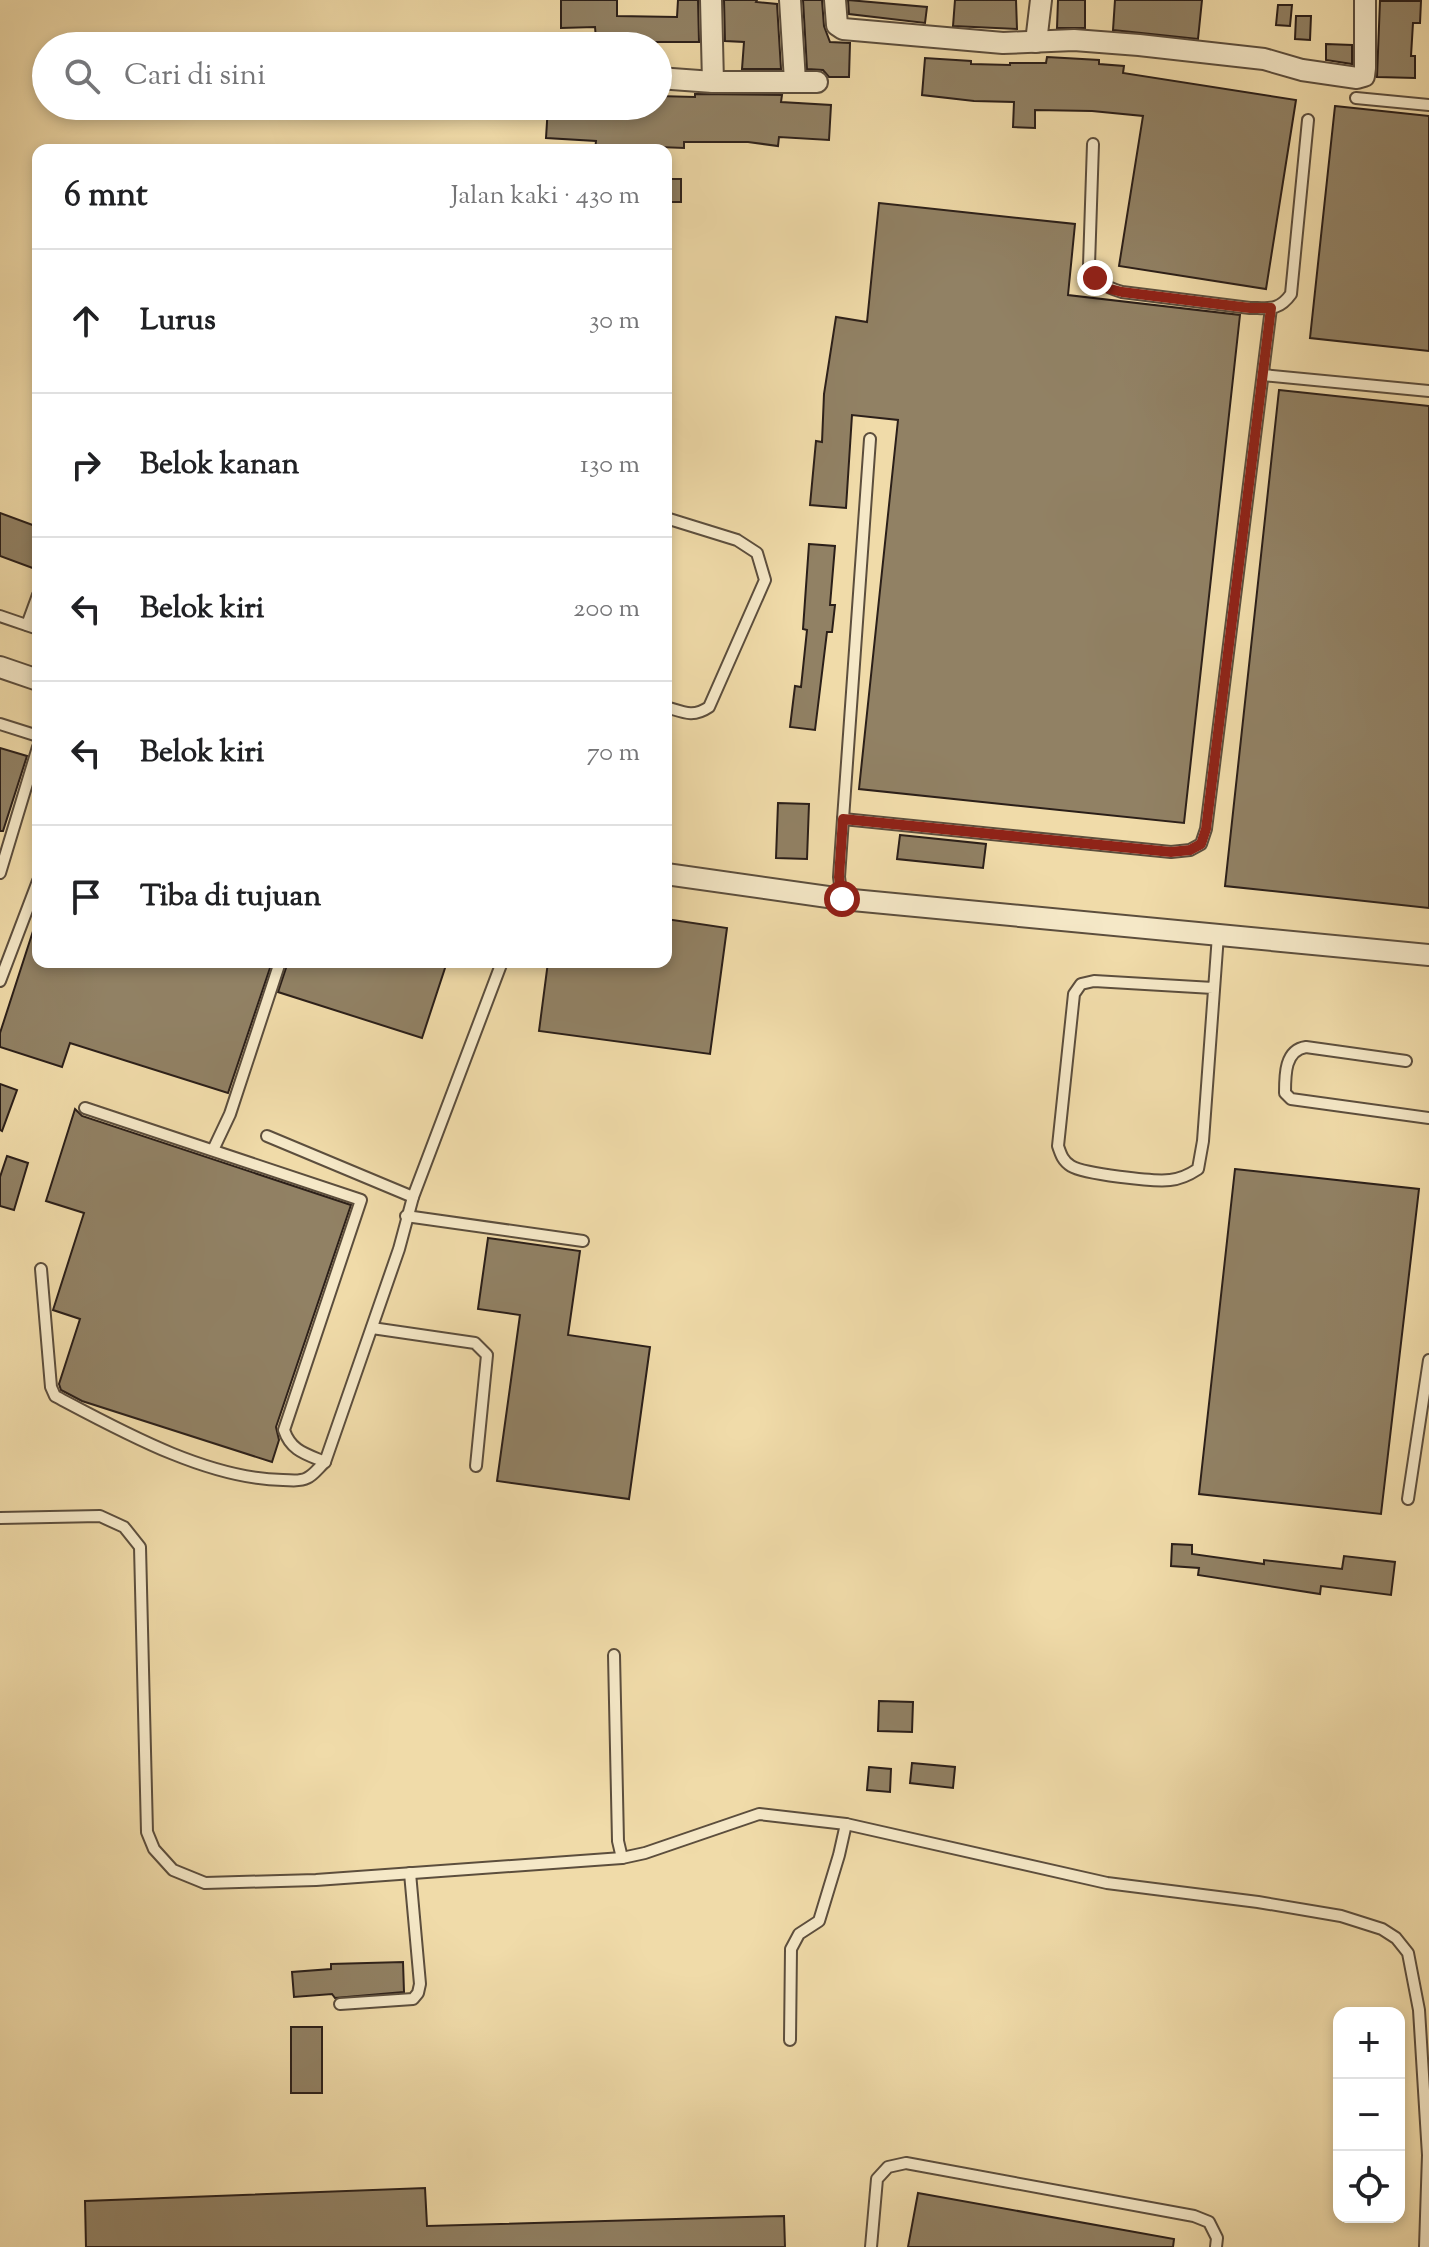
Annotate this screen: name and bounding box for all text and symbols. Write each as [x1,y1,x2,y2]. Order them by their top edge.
search box [32,32,672,120]
icon: search [60,54,104,98]
text: Cari di sini [124,55,266,98]
text: 6 mnt [64,172,148,221]
text: Jalan kaki · 430 m [451,178,640,215]
route end [1077,260,1113,296]
icon: ahead [64,299,108,343]
text: Lurus [140,300,216,343]
text: 30 m [589,303,640,340]
icon: right [64,443,108,487]
text: Belok kanan [140,444,299,487]
text: 130 m [580,447,640,484]
icon: left [64,587,108,631]
text: Belok kiri [140,588,264,631]
text: 200 m [573,591,640,628]
icon: left [64,731,108,775]
text: Belok kiri [140,732,264,775]
text: 70 m [587,735,640,772]
icon: arrive [64,875,108,919]
text: Tiba di tujuan [140,876,321,919]
route start [824,881,860,917]
map controls [1333,2007,1405,2223]
button: + [1333,2007,1405,2079]
button: − [1333,2079,1405,2151]
button: locate [1333,2151,1405,2223]

